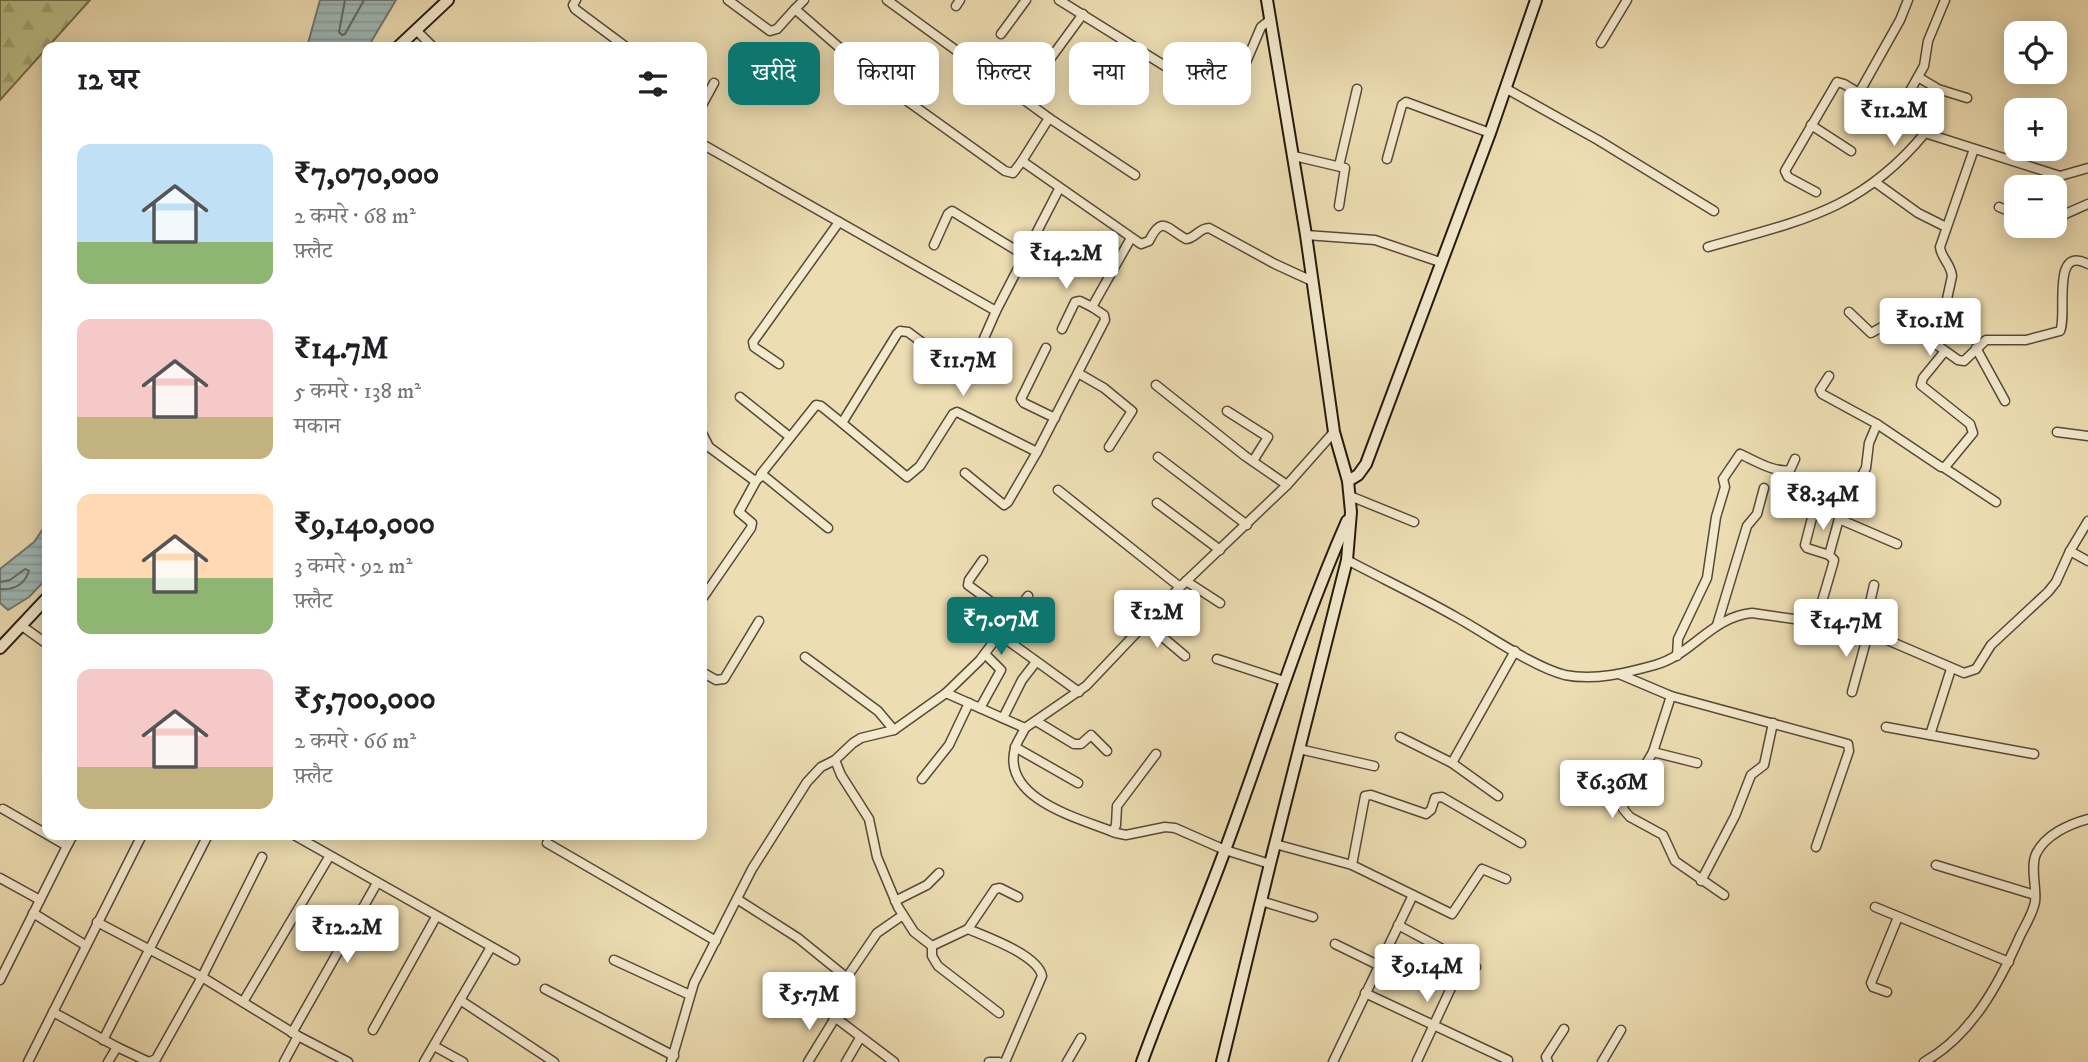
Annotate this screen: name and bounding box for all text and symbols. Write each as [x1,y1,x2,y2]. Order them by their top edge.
map controls [2004,21,2067,238]
button: locate [2004,21,2067,84]
chip: खरीदें [728,42,820,105]
chip: किराया [834,42,939,105]
chip: फ़िल्टर [953,42,1055,105]
chip: नया [1069,42,1149,105]
chip: फ़्लैट [1163,42,1251,105]
text: 12 घर [77,62,139,99]
icon: filters [634,65,672,103]
pin: ₹11.2M [1837,88,1951,148]
text: ₹11.2M [1860,96,1928,125]
button: + [2004,98,2067,161]
text: ₹7,070,000 [294,156,439,193]
icon: home [133,172,217,256]
button: − [2004,175,2067,238]
text: 2 कमरे · 68 m² [294,202,416,231]
pin: ₹14.2M [1009,232,1123,291]
text: फ़्लैट [294,237,332,266]
text: ₹14.2M [1030,239,1103,268]
pin: ₹10.1M [1873,298,1987,358]
text: ₹10.1M [1896,306,1964,335]
text: ₹14.7M [294,331,389,368]
pin: ₹11.7M [906,338,1020,398]
text: ₹11.7M [929,346,997,375]
icon: home [133,347,217,431]
text: 5 कमरे · 138 m² [294,377,421,406]
text: मकान [294,412,341,441]
pin: ₹8.34M [1766,472,1880,532]
text: ₹8.34M [1787,480,1859,509]
text: ₹9,140,000 [294,506,435,543]
icon: home [133,522,217,606]
text: 3 कमरे · 92 m² [294,552,412,581]
text: फ़्लैट [294,587,332,616]
pin: ₹12M [1116,590,1198,650]
pin: ₹7.07M [944,598,1058,657]
text: ₹12M [1130,598,1184,627]
pin: ₹14.7M [1789,600,1903,659]
text: ₹7.07M [963,605,1039,634]
text: ₹14.7M [1810,607,1882,636]
text: ₹5,700,000 [294,681,436,718]
icon: home [133,697,217,781]
text: 2 कमरे · 66 m² [294,727,416,756]
pin: ₹6.36M [1555,760,1669,820]
text: फ़्लैट [294,762,332,791]
text: ₹6.36M [1576,768,1648,797]
pin: ₹12.2M [290,906,404,965]
text: ₹12.2M [312,913,382,942]
pin: ₹9.14M [1370,944,1484,1004]
text: ₹9.14M [1391,952,1463,981]
pin: ₹5.7M [760,972,858,1032]
text: ₹5.7M [779,980,839,1009]

